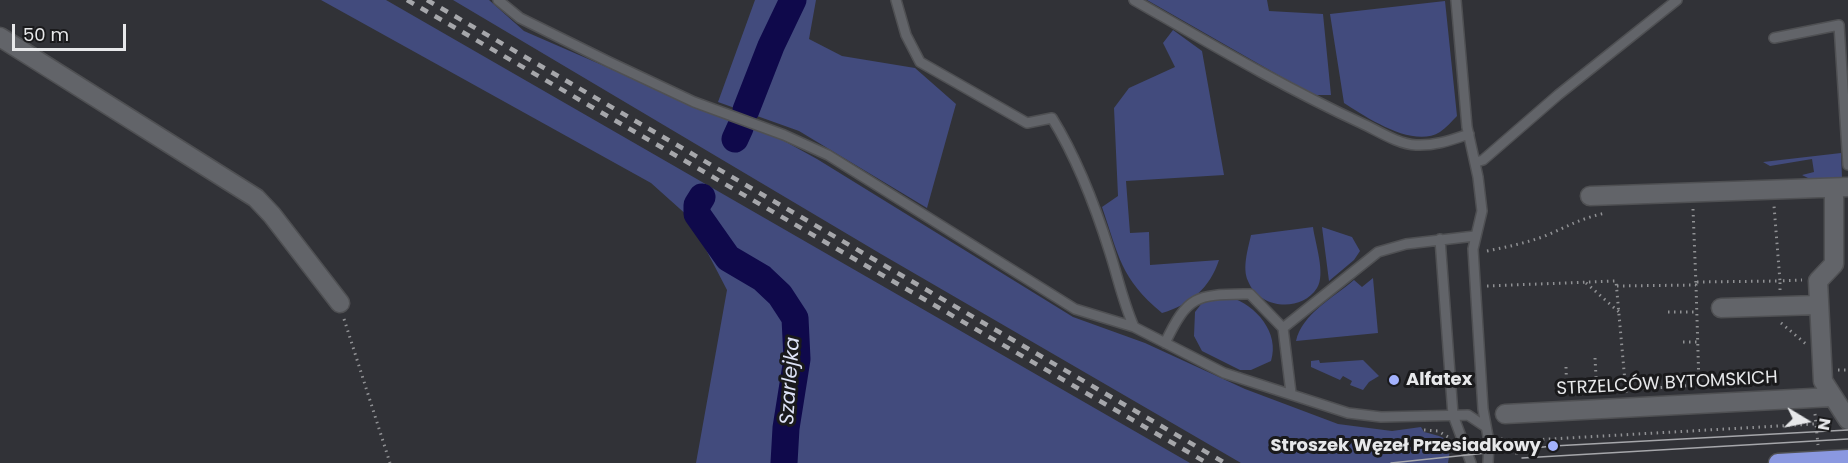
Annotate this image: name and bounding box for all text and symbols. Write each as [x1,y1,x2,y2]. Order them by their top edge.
scale bar [15,12,129,50]
text: 50 m [23,22,69,47]
water label: Szarlejka [776,336,806,426]
street label: STRZELCÓW BYTOMSKICH [1556,367,1778,401]
place label: Alfatex [1406,369,1472,391]
marker: Alfatex [1387,373,1401,387]
north arrow [1776,391,1836,451]
text: N [1812,416,1837,432]
place label: Stroszek Węzeł Przesiadkowy [1271,435,1541,457]
marker: Stroszek Węzeł Przesiadkowy [1546,439,1560,453]

